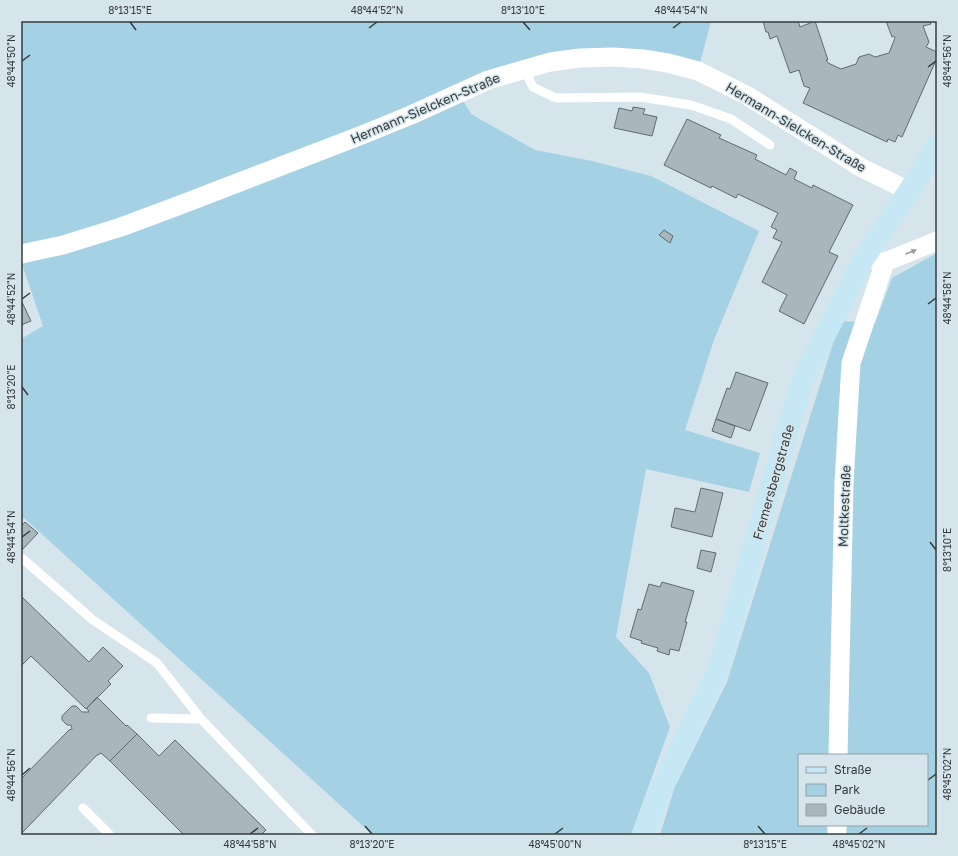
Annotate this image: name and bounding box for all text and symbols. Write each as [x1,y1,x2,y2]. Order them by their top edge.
text: 8°13'15"E [108,4,152,16]
text: 48°44'52"N [351,4,403,16]
text: 8°13'10"E [501,4,545,16]
text: 48°44'54"N [655,4,708,16]
text: 48°44'50"N [5,34,17,88]
text: 48°44'56"N [941,35,953,87]
street label: Hermann-Sielcken-Straße [348,69,502,147]
street label: Hermann-Sielcken-Straße [723,79,869,175]
one-way arrow [906,249,918,255]
text: 48°44'58"N [941,272,953,325]
text: 48°44'52"N [5,273,17,325]
text: 8°13'20"E [5,365,17,409]
street label: Fremersbergstraße [749,423,797,541]
street label: Moltkestraße [835,465,853,547]
text: 48°44'54"N [5,511,17,564]
text: 8°13'10"E [941,528,953,572]
text: 48°45'02"N [941,748,953,800]
text: 48°44'56"N [5,749,17,801]
legend [798,754,928,826]
text: Straße [834,762,872,777]
text: Park [834,782,860,797]
text: Gebäude [834,802,885,817]
text: 48°44'58"N [224,838,277,850]
text: 8°13'20"E [350,838,394,850]
text: 48°45'00"N [528,838,582,850]
text: 8°13'15"E [743,838,787,850]
text: 48°45'02"N [833,838,885,850]

